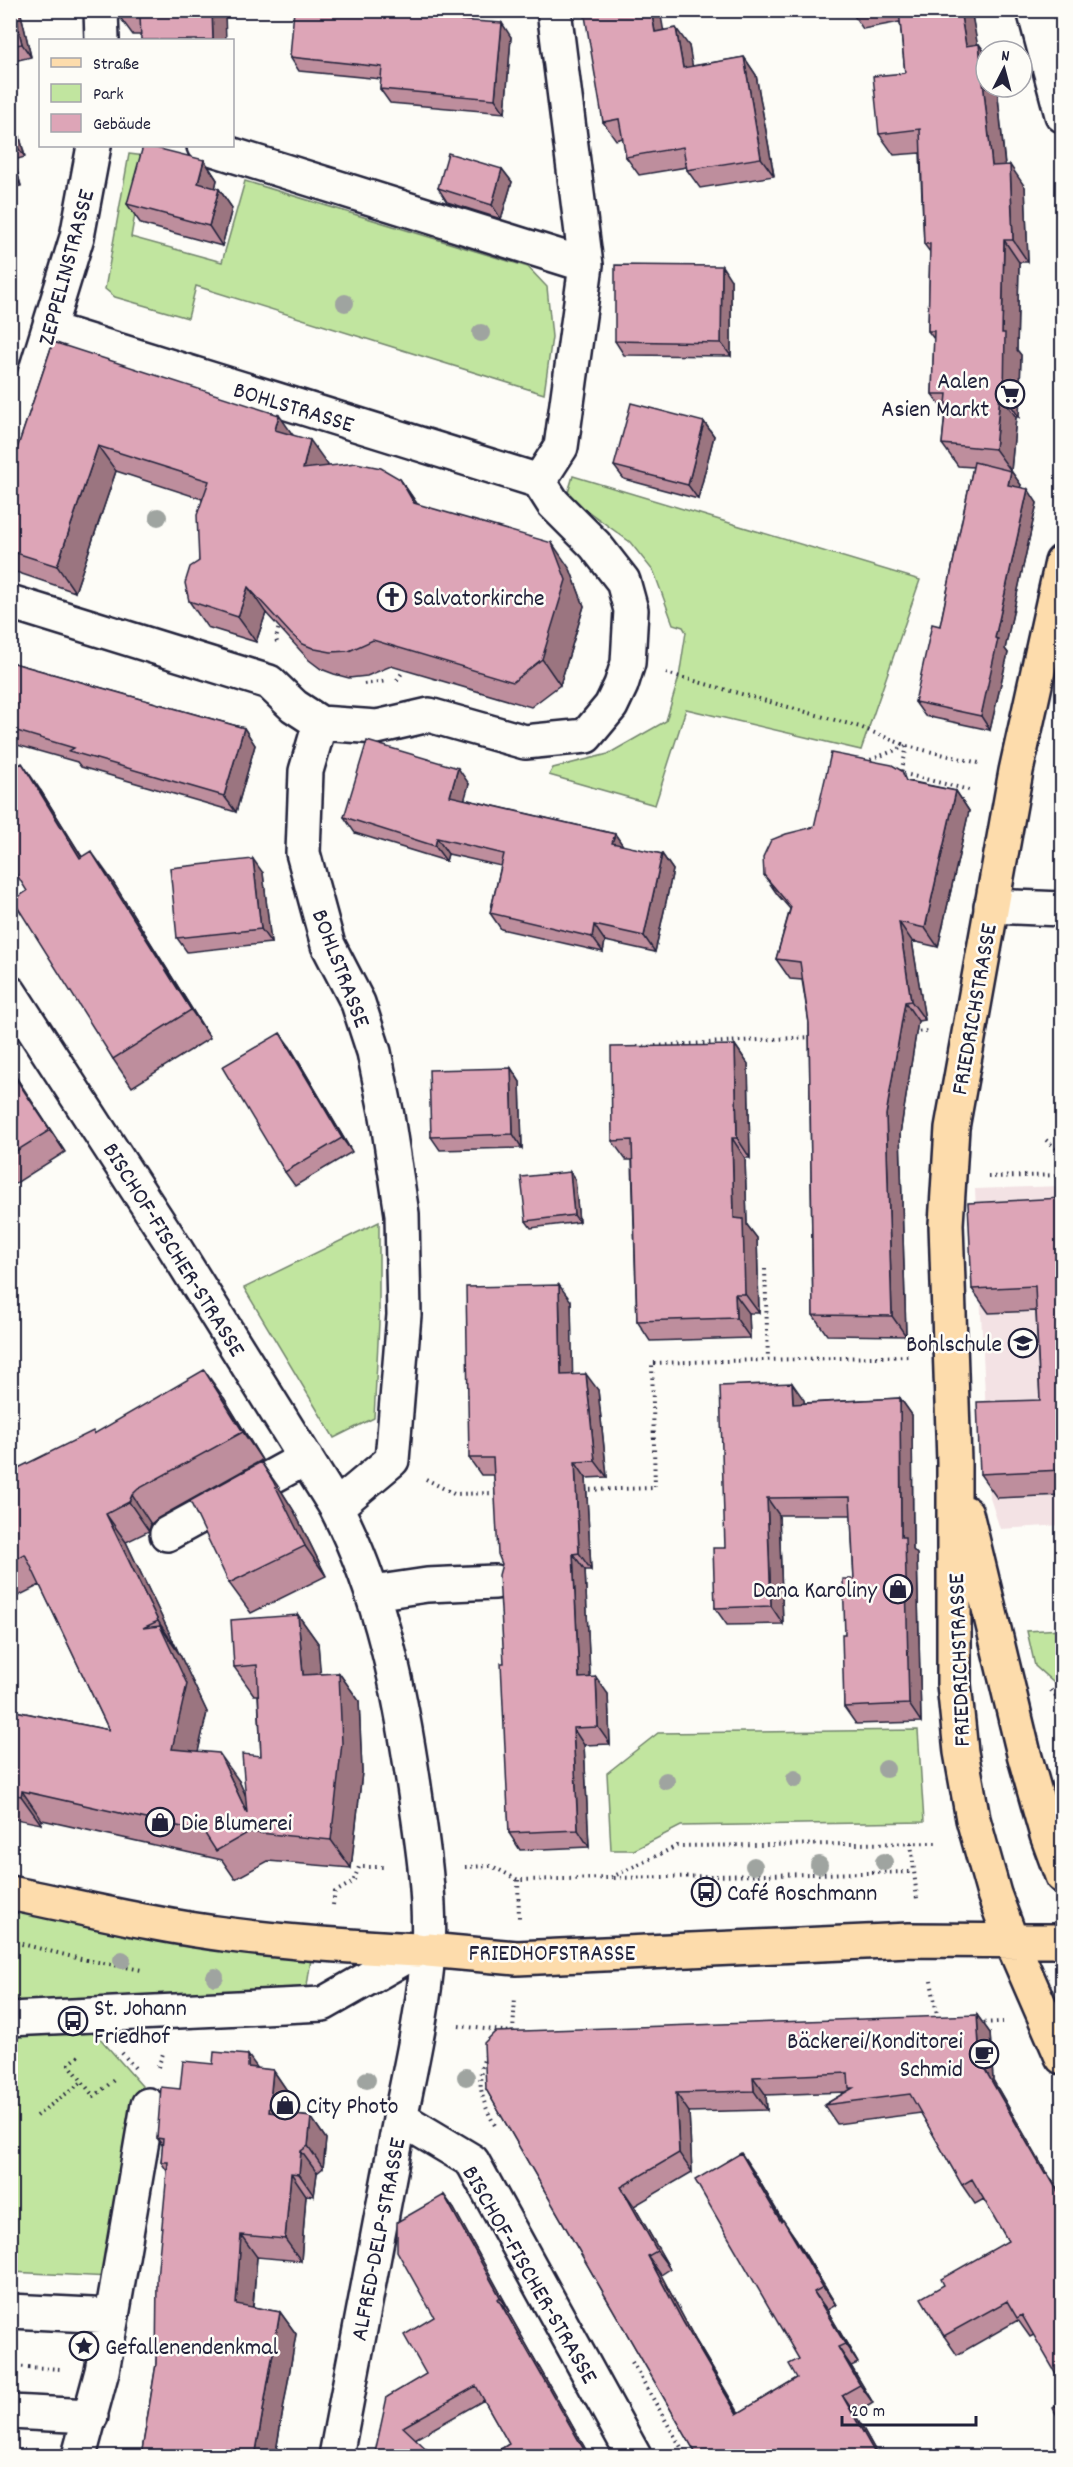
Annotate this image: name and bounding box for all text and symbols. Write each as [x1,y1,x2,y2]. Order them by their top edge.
legend [39,39,234,147]
north arrow [974,39,1034,99]
text: N [1000,45,1011,68]
text: Straße [93,53,139,78]
text: Park [93,83,124,108]
text: Gebäude [93,113,151,138]
street label: ZEPPELINSTRASSE [31,186,105,350]
place label: Aalen Asien Markt [881,366,989,428]
street label: BOHLSTRASSE [229,374,358,443]
supermarket icon: Aalen Asien Markt [994,378,1026,410]
church icon: Salvatorkirche [376,581,408,613]
place label: Salvatorkirche [413,583,545,617]
street label: BOHLSTRASSE [301,905,377,1033]
street label: FRIEDRICHSTRASSE [944,921,1008,1098]
street label: BISCHOF-FISCHER-STRASSE [93,1137,252,1364]
school or university icon: Bohlschule [1007,1327,1039,1359]
place label: Bohlschule [906,1329,1002,1363]
shop icon: Dana Karoliny [882,1573,914,1605]
street label: FRIEDRICHSTRASSE [941,1573,981,1747]
place label: Dana Karoliny [753,1575,878,1609]
shop icon: Die Blumerei [144,1806,176,1838]
place label: Die Blumerei [181,1808,292,1842]
bus stop icon: Café Roschmann [690,1876,722,1908]
place label: Café Roschmann [727,1878,877,1912]
street label: FRIEDHOFSTRASSE [469,1938,636,1972]
place label: St. Johann Friedhof [94,1993,187,2055]
bus stop icon: St. Johann Friedhof [57,2005,89,2037]
place label: Bäckerei/Konditorei Schmid [787,2026,963,2088]
cafe icon: Bäckerei/Konditorei Schmid [968,2038,1000,2070]
shop icon: City Photo [269,2089,301,2121]
place label: City Photo [306,2091,398,2125]
street label: ALFRED-DELP-STRASSE [344,2135,416,2344]
street label: BISCHOF-FISCHER-STRASSE [452,2160,605,2391]
place icon: Gefallenendenkmal [68,2330,100,2362]
place label: Gefallenendenkmal [105,2332,279,2366]
scale bar [842,2389,976,2427]
text: 20 m [851,2400,885,2425]

